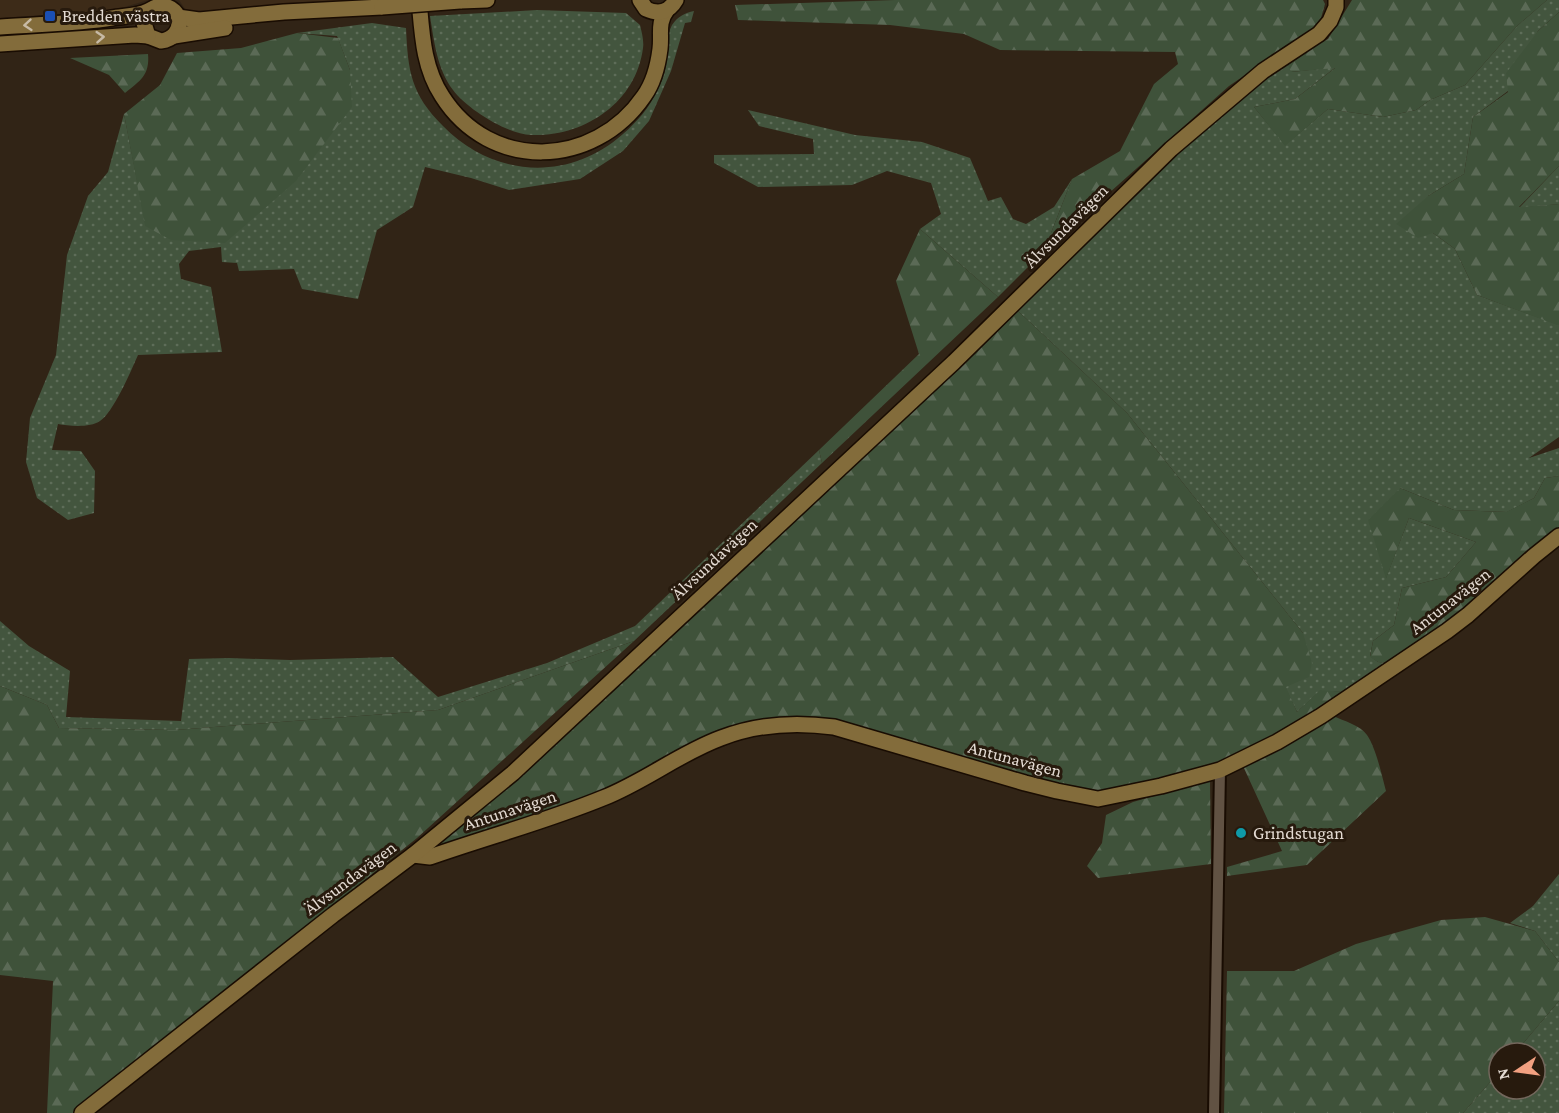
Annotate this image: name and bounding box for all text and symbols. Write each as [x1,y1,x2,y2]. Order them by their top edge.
place label: Bredden västra [62,6,170,26]
marker: Bredden västra [43,9,57,23]
one-way arrow [23,18,32,31]
one-way arrow [96,31,105,44]
street label: Älvsundavägen [1020,180,1112,272]
street label: Älvsundavägen [667,514,761,604]
street label: Antunavägen [1406,563,1494,638]
street label: Antunavägen [966,737,1064,781]
street label: Antunavägen [461,786,559,834]
place label: Grindstugan [1253,823,1344,843]
marker: Grindstugan [1234,826,1248,840]
street label: Älvsundavägen [300,837,400,919]
north arrow [1487,1041,1547,1101]
text: N [1493,1067,1512,1081]

